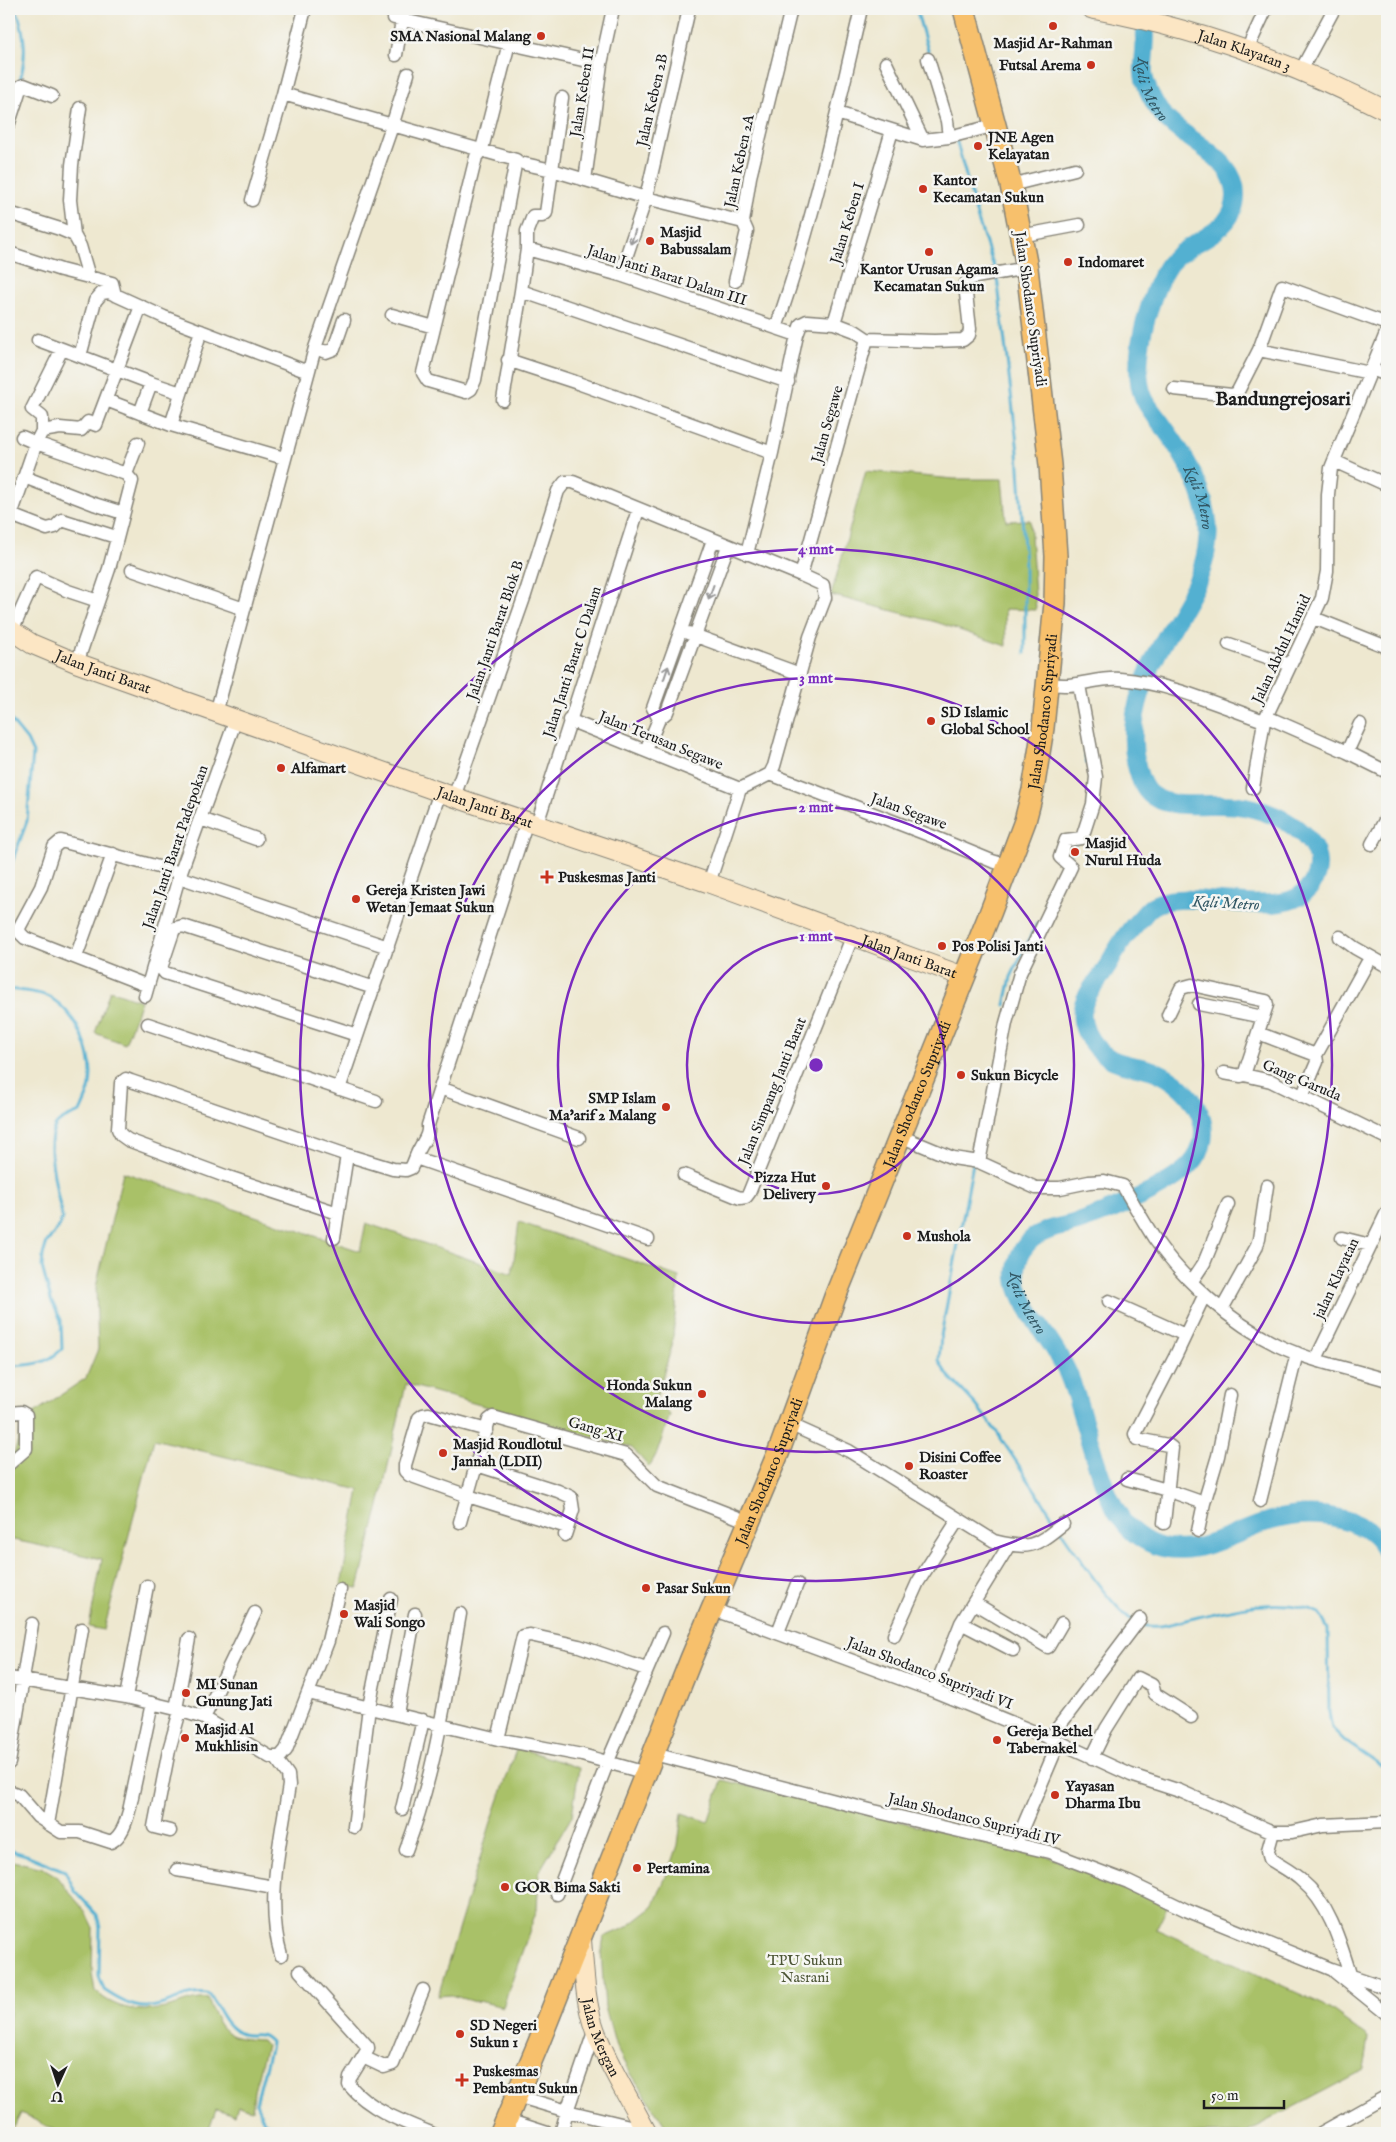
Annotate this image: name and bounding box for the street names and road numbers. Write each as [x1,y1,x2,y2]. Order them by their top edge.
street label: Jalan Klayatan 3 [1193,25,1294,76]
street label: Jalan Keben II [566,45,599,140]
street label: Jalan Keben 2B [632,52,672,150]
street label: Jalan Keben 2A [720,112,759,212]
street label: Jalan Keben I [825,179,869,268]
street label: Jalan Shodanco Supriyadi [1010,228,1051,388]
street label: Jalan Janti Barat Dalam III [583,240,750,310]
street label: Jalan Segawe [807,383,848,467]
street label: Jalan Janti Barat Blok B [462,558,528,704]
street label: Jalan Janti Barat C Dalam [538,584,606,742]
street label: Jalan Abdul Hamid [1247,591,1315,709]
street label: Jalan Shodanco Supriyadi [1024,633,1062,793]
street label: Jalan Janti Barat [51,645,153,698]
street label: Jalan Terusan Segawe [594,706,726,774]
street label: Jalan Janti Barat Padepokan [138,763,212,933]
street label: Jalan Janti Barat [432,782,535,833]
street label: Jalan Segawe [866,788,950,834]
street label: Jalan Janti Barat [857,930,960,983]
street label: Jalan Simpang Janti Barat [733,1015,811,1170]
street label: Jalan Shodanco Supriyadi [878,1018,956,1173]
street label: Gang Garuda [1259,1055,1345,1106]
street label: jalan Klayatan [1309,1235,1363,1323]
street label: Jalan Shodanco Supriyadi [731,1395,808,1550]
street label: Gang XI [566,1413,626,1447]
street label: Jalan Shodanco Supriyadi VI [842,1632,1016,1714]
street label: Jalan Shodanco Supriyadi IV [884,1788,1063,1850]
street label: Jalan Mergan [577,1995,624,2080]

